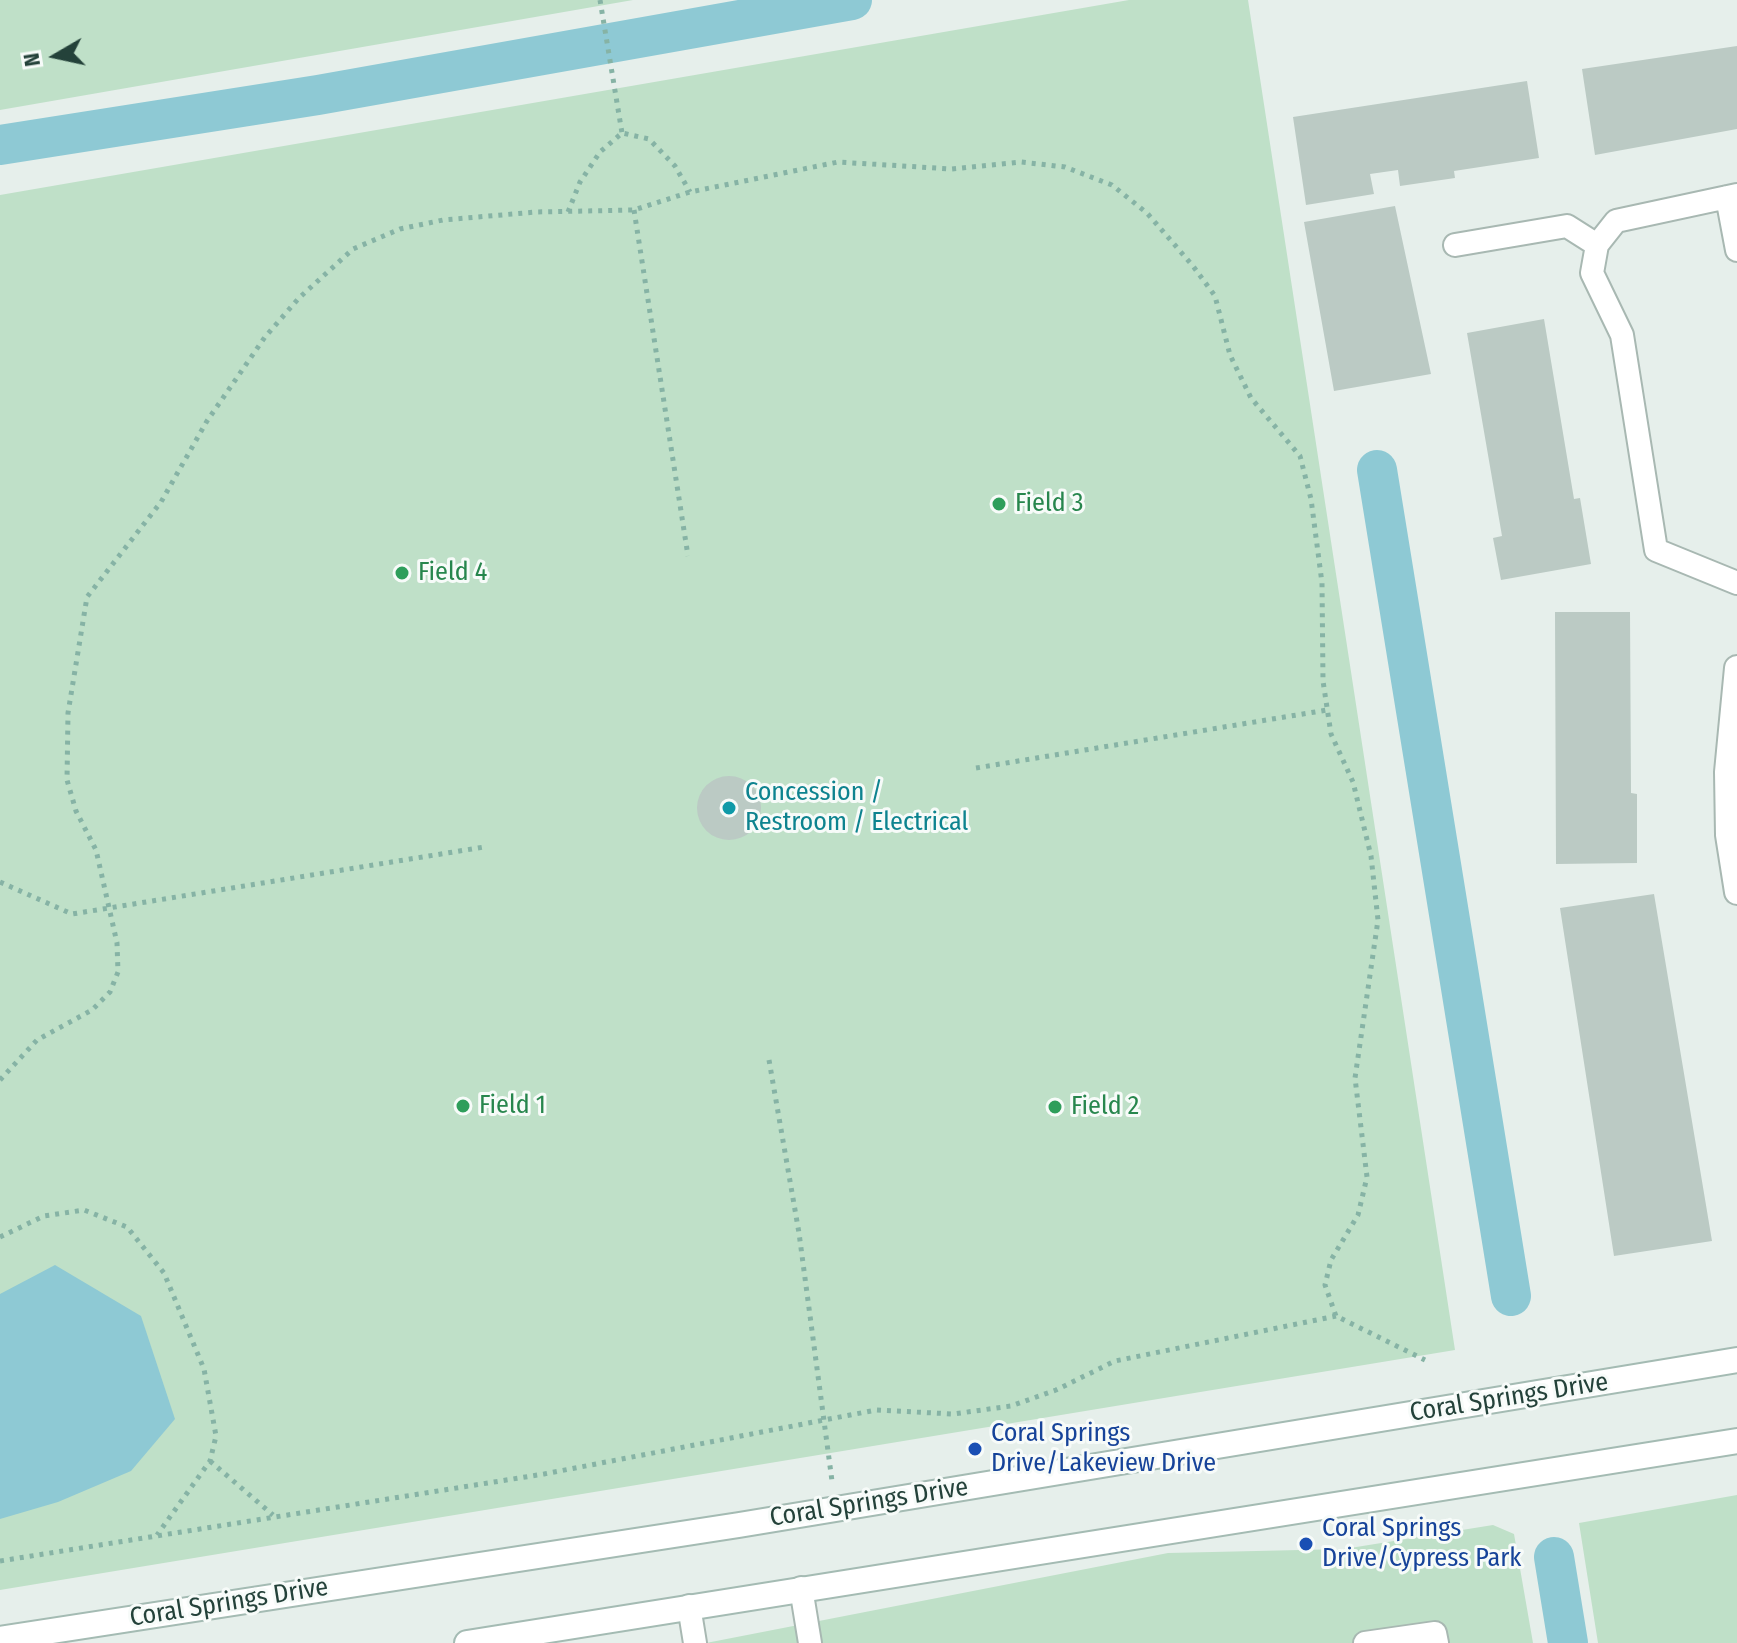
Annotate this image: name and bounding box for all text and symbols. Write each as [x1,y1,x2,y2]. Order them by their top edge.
north arrow [16,16,96,96]
text: N [17,51,46,68]
place label: Field 3 [1015,488,1083,520]
marker: Field 3 [990,495,1008,513]
place label: Field 4 [418,557,487,589]
marker: Field 4 [393,564,411,582]
place label: Concession / Restroom / Electrical [745,777,968,838]
marker: Concession / Restroom / Electrical [720,799,738,817]
place label: Field 1 [479,1090,546,1122]
place label: Field 2 [1071,1091,1139,1123]
marker: Field 1 [454,1097,472,1115]
marker: Field 2 [1046,1098,1064,1116]
street label: Coral Springs Drive [1408,1367,1610,1429]
place label: Coral Springs Drive/Lakeview Drive [991,1418,1216,1480]
marker: Coral Springs Drive/Lakeview Drive [966,1440,984,1458]
street label: Coral Springs Drive [768,1472,970,1534]
place label: Coral Springs Drive/Cypress Park [1322,1513,1521,1574]
marker: Coral Springs Drive/Cypress Park [1297,1535,1315,1553]
street label: Coral Springs Drive [128,1572,330,1634]

